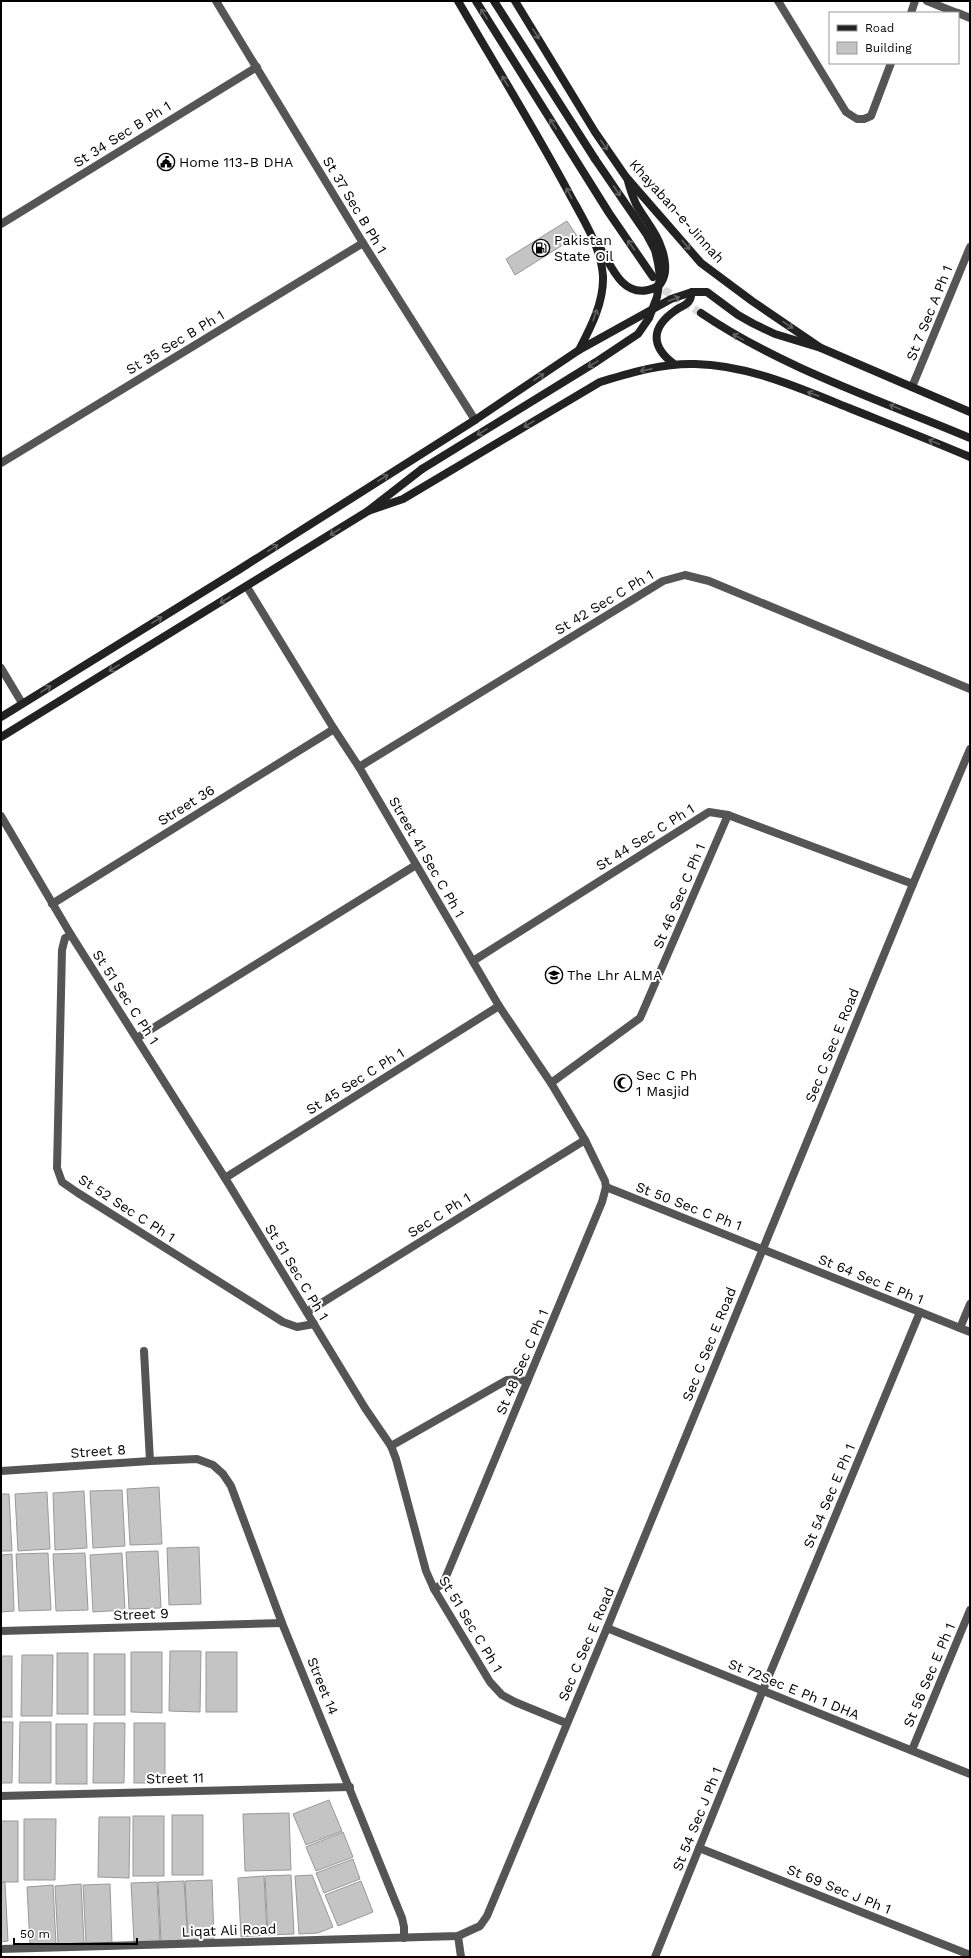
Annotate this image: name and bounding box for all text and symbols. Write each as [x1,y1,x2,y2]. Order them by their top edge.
one-way arrow [479,8,487,20]
legend [829,12,959,64]
text: Road [865,21,894,35]
one-way arrow [532,28,540,40]
text: Building [865,41,912,55]
one-way arrow [500,75,508,87]
street label: St 34 Sec B Ph 1 [70,98,174,170]
one-way arrow [548,118,556,130]
one-way arrow [600,139,608,150]
public building icon: Home 113-B DHA [156,152,176,172]
place label: Home 113-B DHA [179,154,293,170]
street label: St 37 Sec B Ph 1 [320,154,390,256]
street label: Khayaban-e-Jinnah [626,156,728,266]
one-way arrow [613,185,621,196]
one-way arrow [565,187,573,199]
place label: Pakistan State Oil [554,232,614,264]
fuel station icon: Pakistan State Oil [531,238,551,258]
one-way arrow [627,240,635,251]
one-way arrow [682,240,691,251]
street label: St 7 Sec A Ph 1 [903,263,955,363]
one-way arrow [668,294,680,302]
street label: St 35 Sec B Ph 1 [123,306,227,378]
one-way arrow [592,309,599,322]
one-way arrow [782,321,793,329]
one-way arrow [732,332,744,340]
one-way arrow [588,360,599,368]
one-way arrow [640,366,653,374]
one-way arrow [533,373,544,381]
one-way arrow [808,389,820,397]
one-way arrow [890,402,902,410]
one-way arrow [524,420,535,428]
one-way arrow [477,428,488,436]
one-way arrow [928,438,940,446]
one-way arrow [377,474,389,482]
one-way arrow [329,528,341,536]
one-way arrow [267,544,278,552]
street label: St 42 Sec C Ph 1 [552,566,656,638]
one-way arrow [219,596,230,605]
one-way arrow [151,616,163,624]
one-way arrow [108,664,119,672]
one-way arrow [40,684,52,692]
street label: Street 36 [155,781,217,829]
street label: Street 41 Sec C Ph 1 [386,794,468,920]
street label: St 44 Sec C Ph 1 [593,800,697,874]
street label: St 46 Sec C Ph 1 [650,841,708,951]
street label: St 51 Sec C Ph 1 [90,947,162,1047]
school or university icon: The Lhr ALMA [544,965,564,985]
place label: The Lhr ALMA [567,967,662,983]
street label: Sec C Sec E Road [802,986,862,1104]
street label: St 45 Sec C Ph 1 [303,1044,407,1118]
place label: Sec C Ph 1 Masjid [636,1067,697,1099]
mosque icon: Sec C Ph 1 Masjid [613,1073,633,1093]
street label: St 52 Sec C Ph 1 [76,1171,178,1245]
street label: St 50 Sec C Ph 1 [634,1178,744,1234]
street label: Sec C Ph 1 [405,1189,473,1241]
street label: St 51 Sec C Ph 1 [262,1221,332,1323]
street label: St 64 Sec E Ph 1 [816,1251,926,1307]
street label: Sec C Sec E Road [679,1285,739,1403]
street label: St 48 Sec C Ph 1 [493,1307,551,1417]
street label: Street 8 [70,1441,126,1461]
street label: St 54 Sec E Ph 1 [800,1441,858,1551]
street label: St 51 Sec C Ph 1 [436,1573,506,1675]
street label: Sec C Sec E Road [555,1585,617,1703]
street label: Street 9 [113,1605,169,1623]
street label: St 56 Sec E Ph 1 [900,1621,958,1729]
street label: Street 14 [304,1655,342,1717]
street label: St 72Sec E Ph 1 DHA [726,1655,862,1723]
street label: St 54 Sec J Ph 1 [669,1765,725,1873]
street label: Street 11 [146,1769,204,1787]
street label: St 69 Sec J Ph 1 [785,1861,893,1917]
scale bar [14,1920,137,1946]
street label: Liqat Ali Road [181,1920,277,1940]
text: 50 m [20,1927,50,1941]

